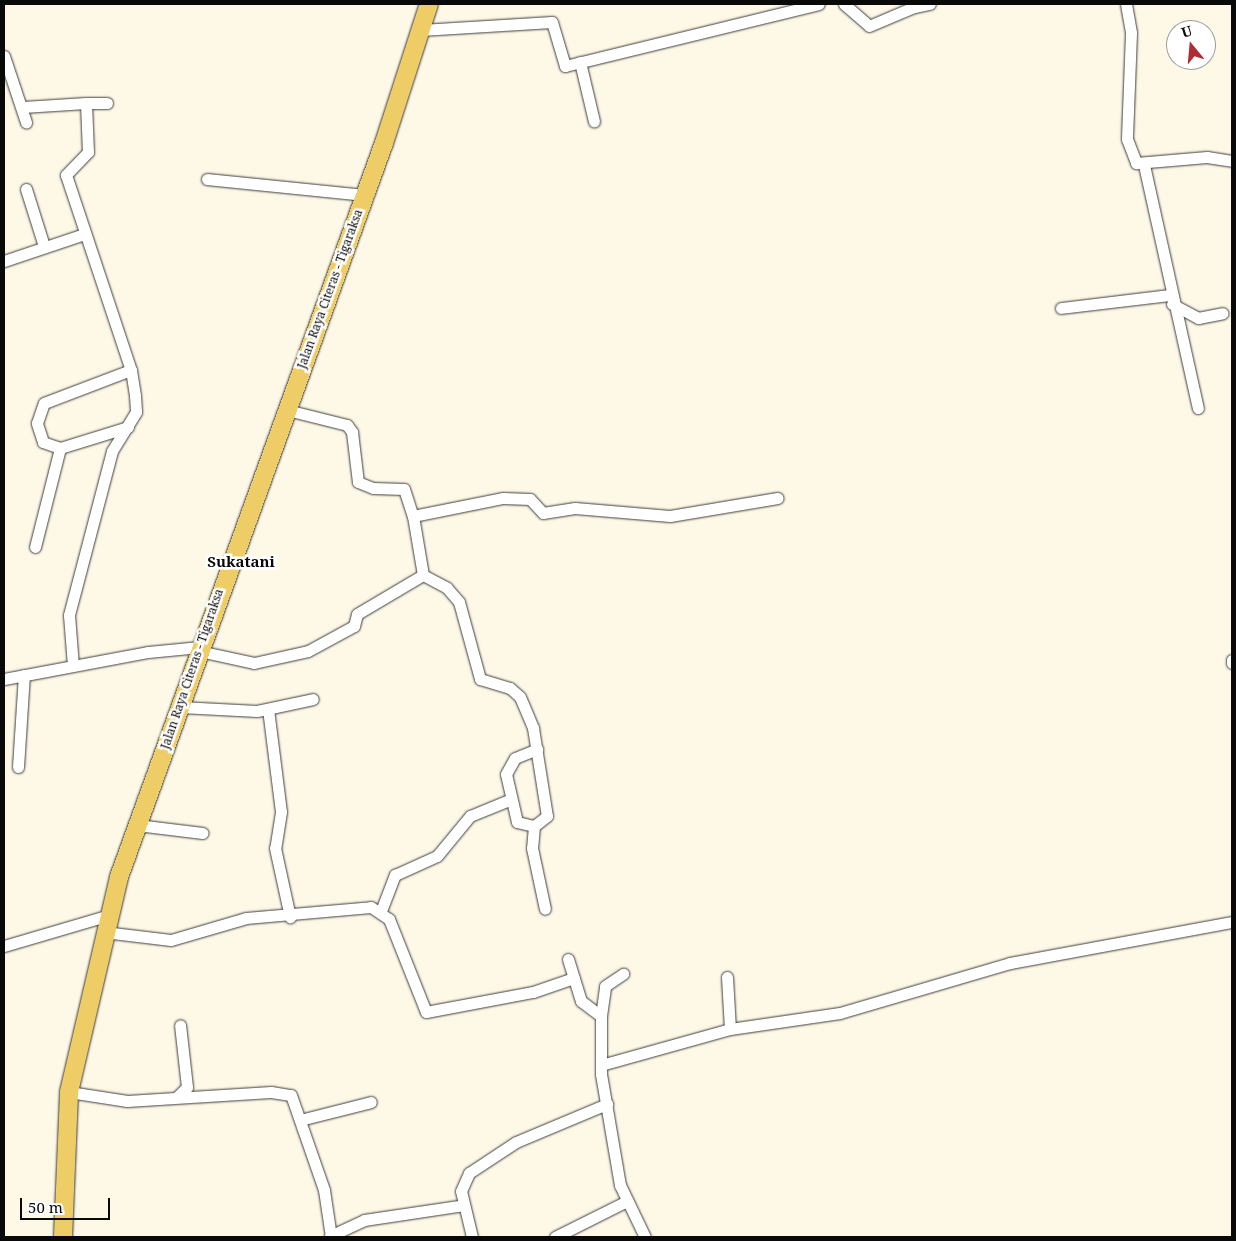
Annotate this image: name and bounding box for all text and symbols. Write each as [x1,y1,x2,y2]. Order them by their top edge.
north arrow [1166,20,1216,70]
text: U [1179,21,1195,42]
street label: Jalan Raya Citeras - Tigaraksa [294,207,366,371]
district label: Sukatani [207,553,275,571]
street label: Jalan Raya Citeras - Tigaraksa [158,587,226,751]
scale bar [22,1188,112,1220]
text: 50 m [28,1197,63,1217]

